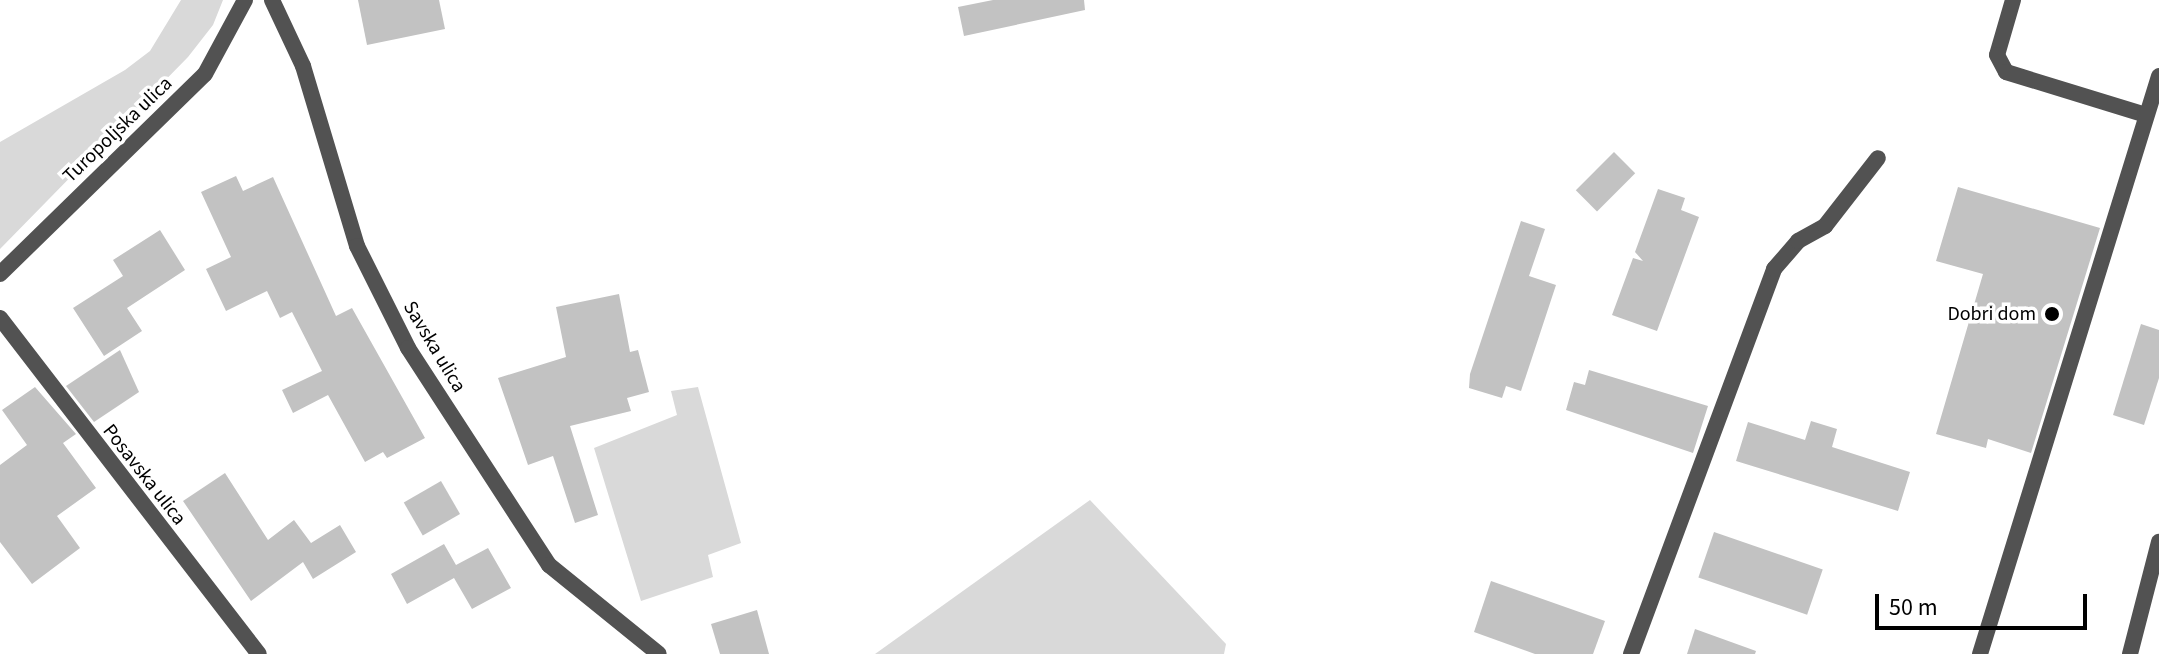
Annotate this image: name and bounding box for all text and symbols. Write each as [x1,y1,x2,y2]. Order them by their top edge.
street label: Turopoljska ulica [58,72,178,188]
street label: Savska ulica [397,297,471,397]
place label: Dobri dom [1947,302,2036,326]
marker: Dobri dom [2043,305,2061,323]
street label: Posavska ulica [97,420,191,530]
scale bar [1879,578,2091,628]
text: 50 m [1889,590,1938,625]

